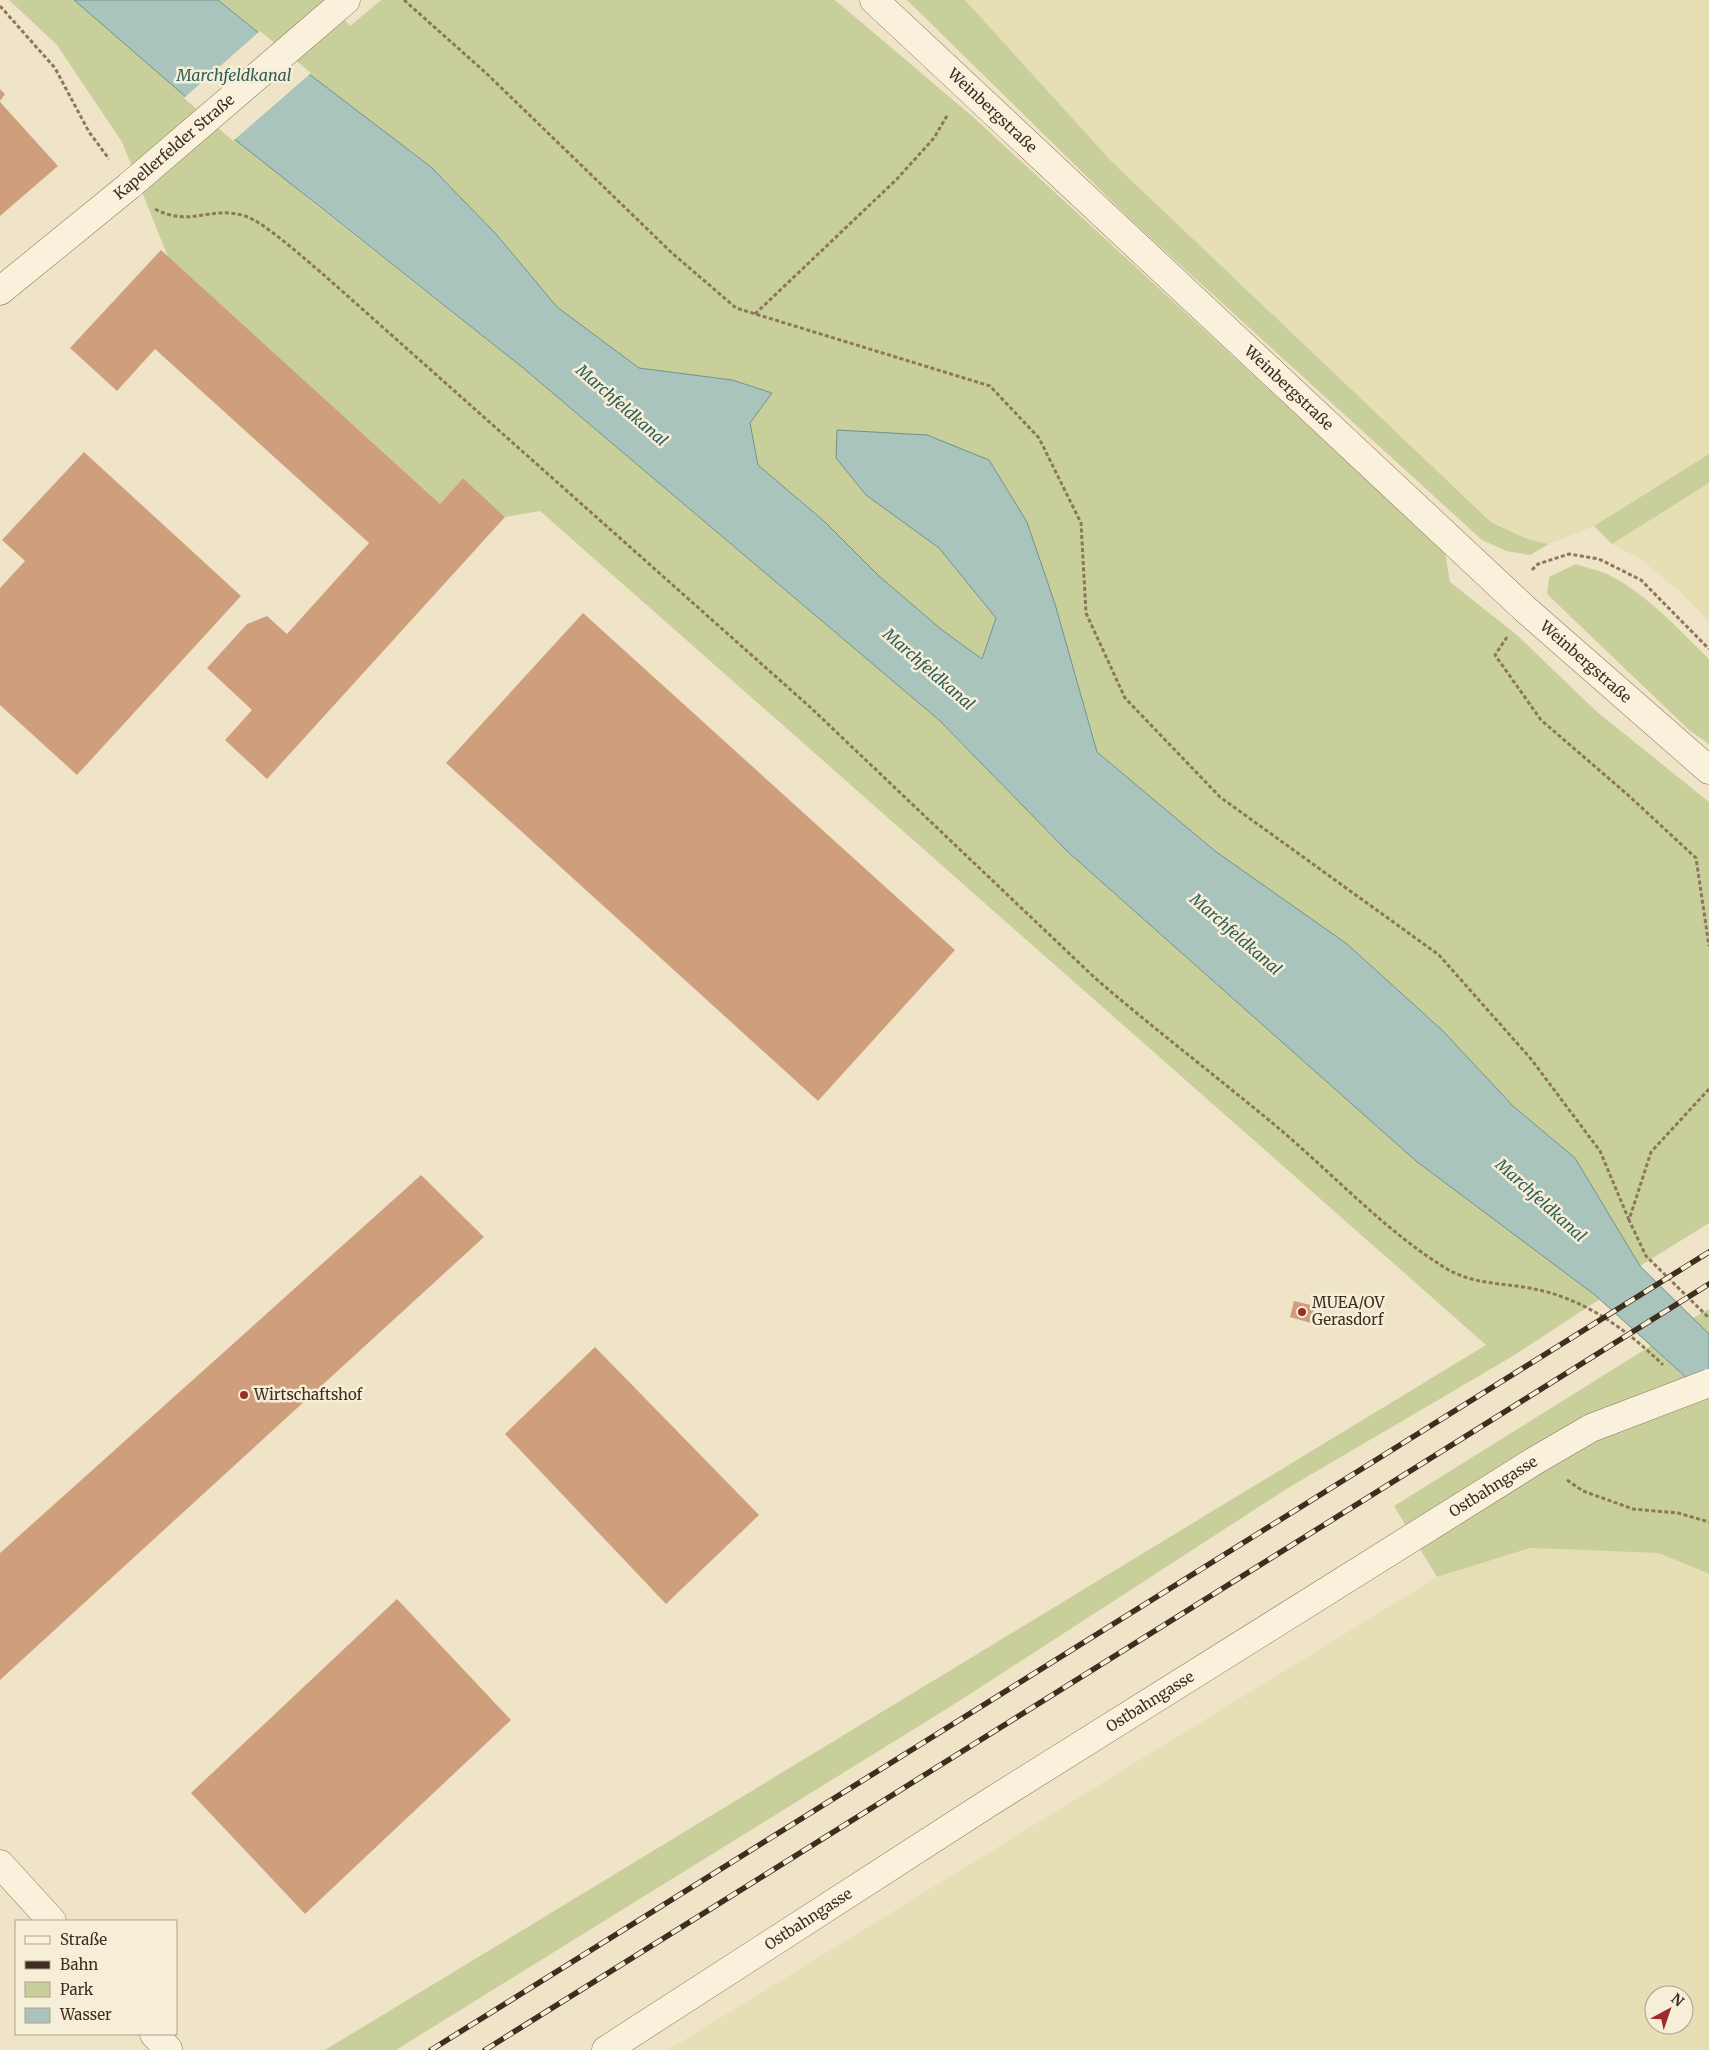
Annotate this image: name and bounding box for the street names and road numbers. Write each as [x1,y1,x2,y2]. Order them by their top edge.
street label: Weinbergstraße [943,63,1041,157]
street label: Kapellerfelder Straße [110,90,238,203]
street label: Weinbergstraße [1240,341,1338,434]
street label: Weinbergstraße [1536,616,1636,707]
street label: Ostbahngasse [1445,1451,1541,1521]
street label: Ostbahngasse [1102,1667,1198,1736]
street label: Ostbahngasse [761,1883,856,1954]

